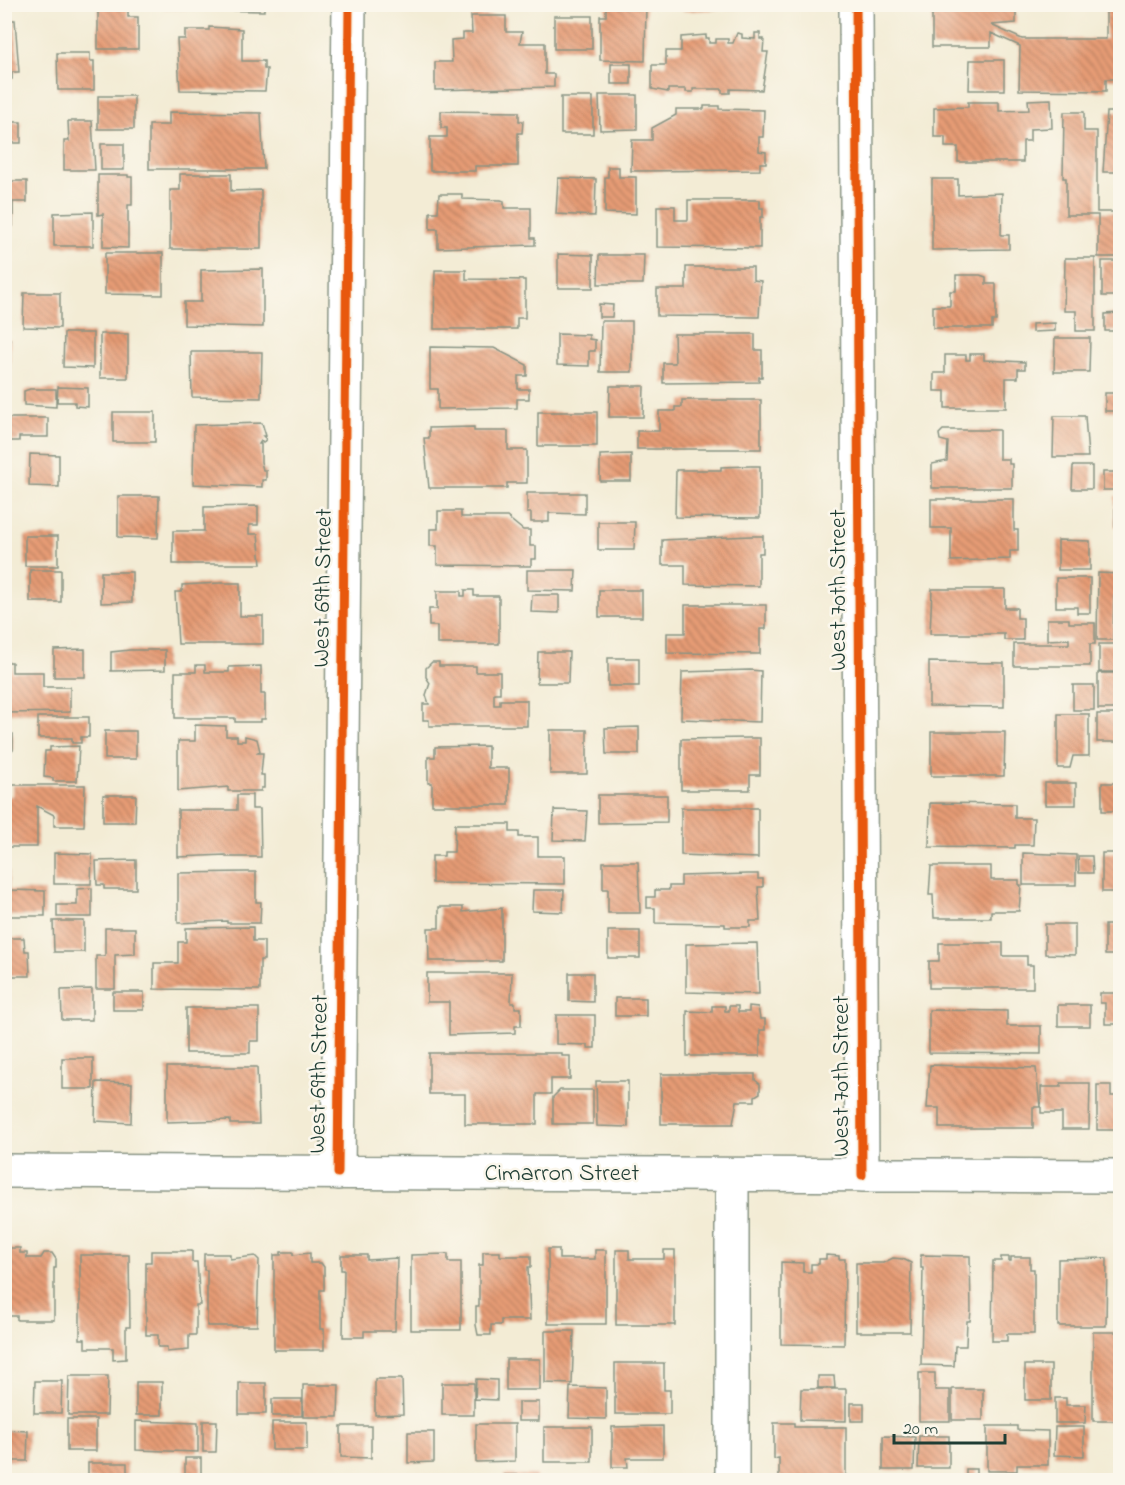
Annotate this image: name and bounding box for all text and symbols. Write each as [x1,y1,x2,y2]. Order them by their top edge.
street label: West 69th Street [305,508,343,668]
street label: West 70th Street [822,509,857,671]
street label: West 69th Street [301,994,339,1154]
street label: West 70th Street [825,995,860,1157]
street label: Cimarron Street [485,1157,639,1192]
scale bar [894,1407,1005,1445]
text: 20 m [903,1417,938,1443]

